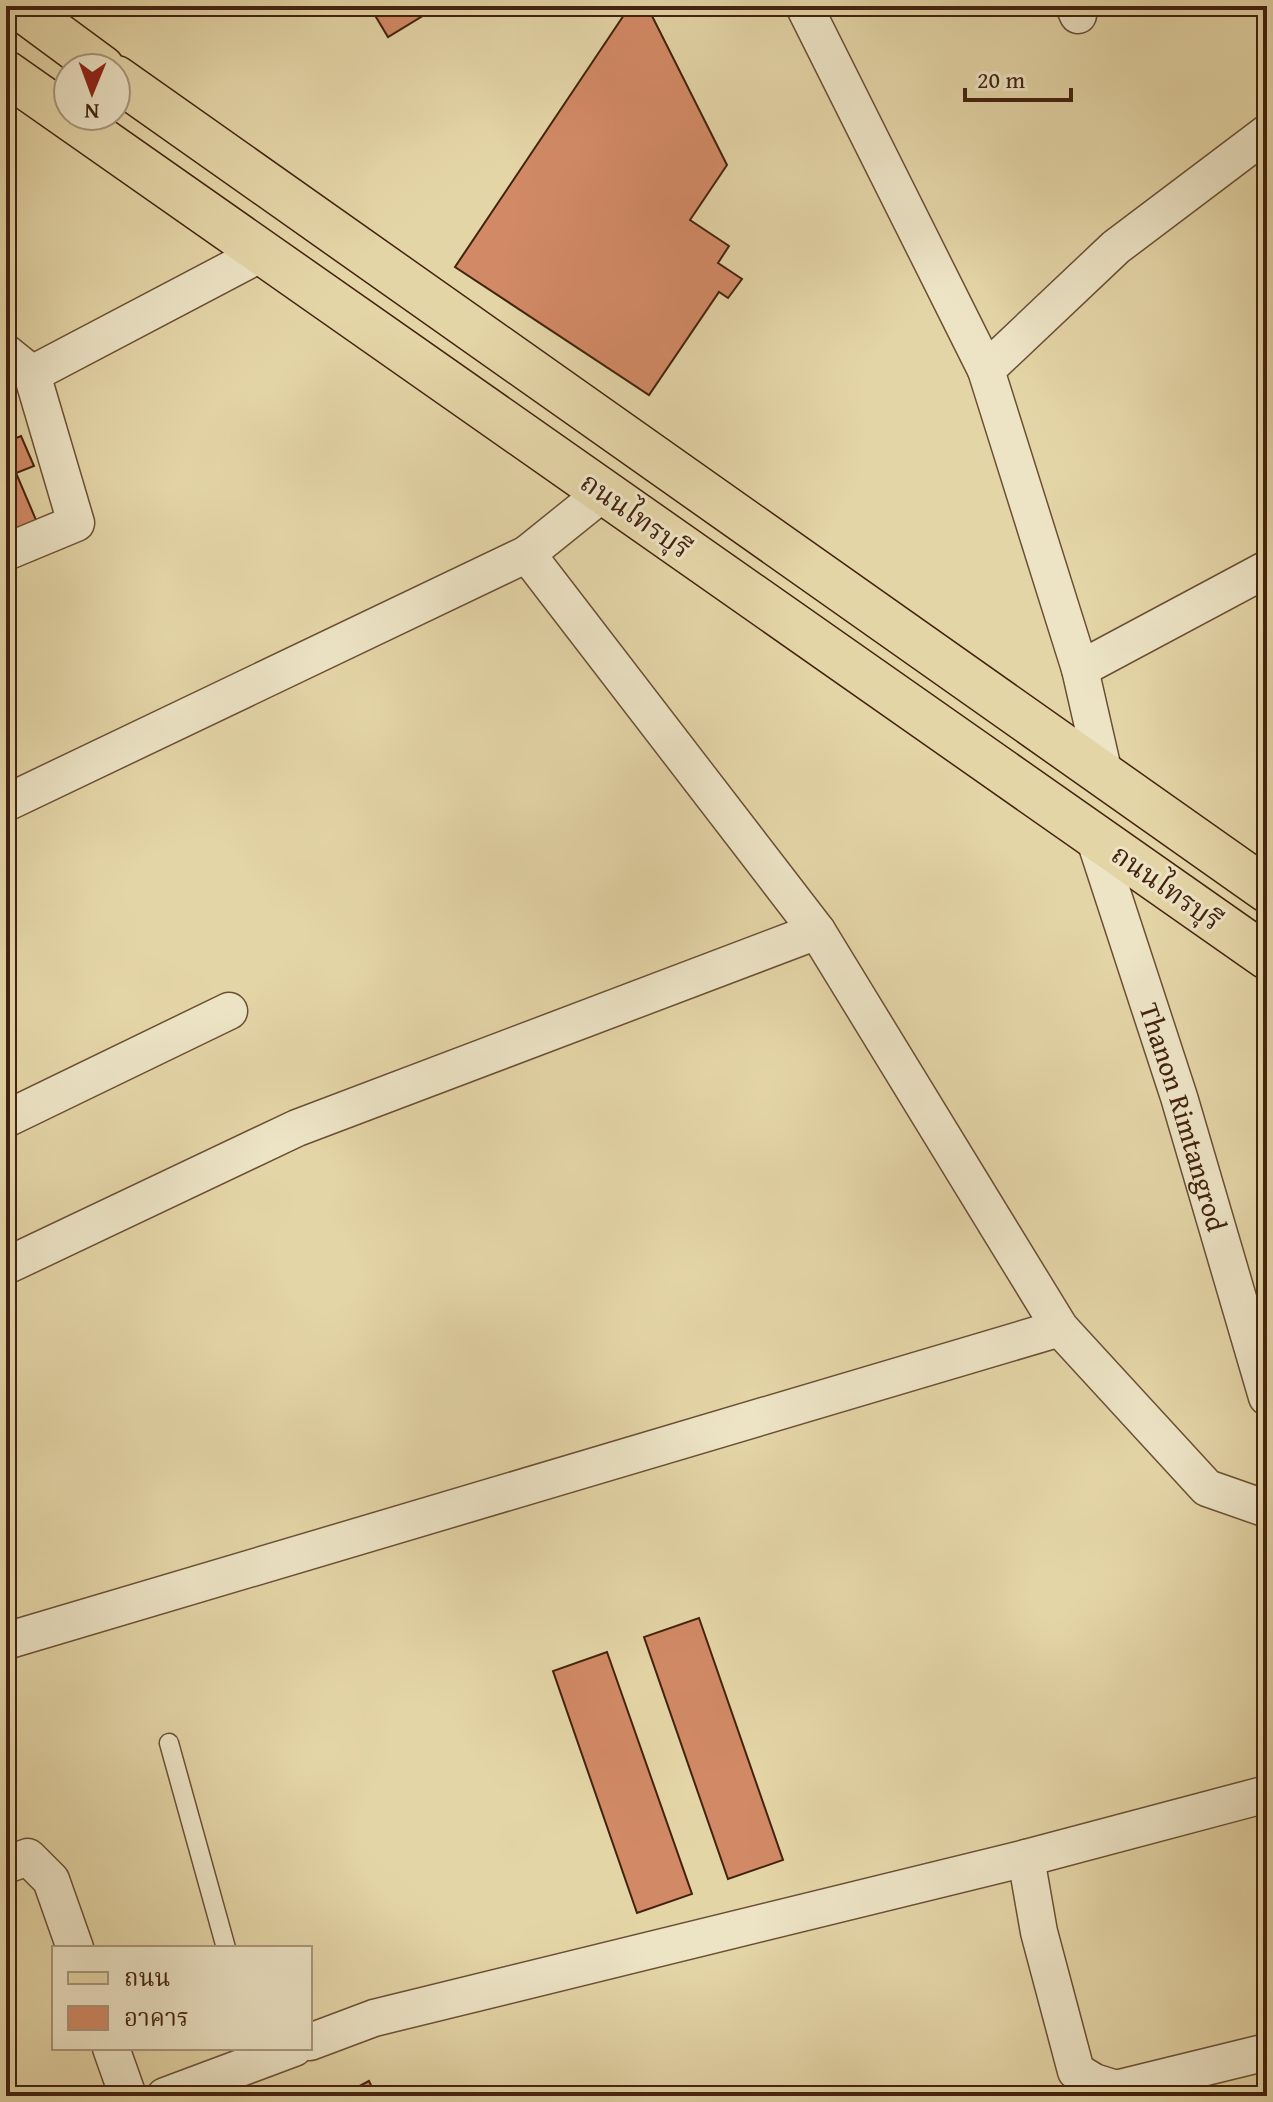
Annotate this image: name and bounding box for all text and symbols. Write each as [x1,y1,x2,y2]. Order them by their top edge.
north arrow [52,52,132,132]
scale bar [965,52,1071,102]
text: 20 m [977,62,1025,97]
text: N [84,96,99,128]
street label: ถนนไทรบุรี [572,461,700,568]
street label: ถนนไทรบุรี [1103,833,1231,940]
street label: Thanon Rimtangrod [1130,997,1238,1236]
legend [52,1946,312,2050]
text: ถนน [124,1960,170,1995]
text: อาคาร [124,2000,189,2035]

